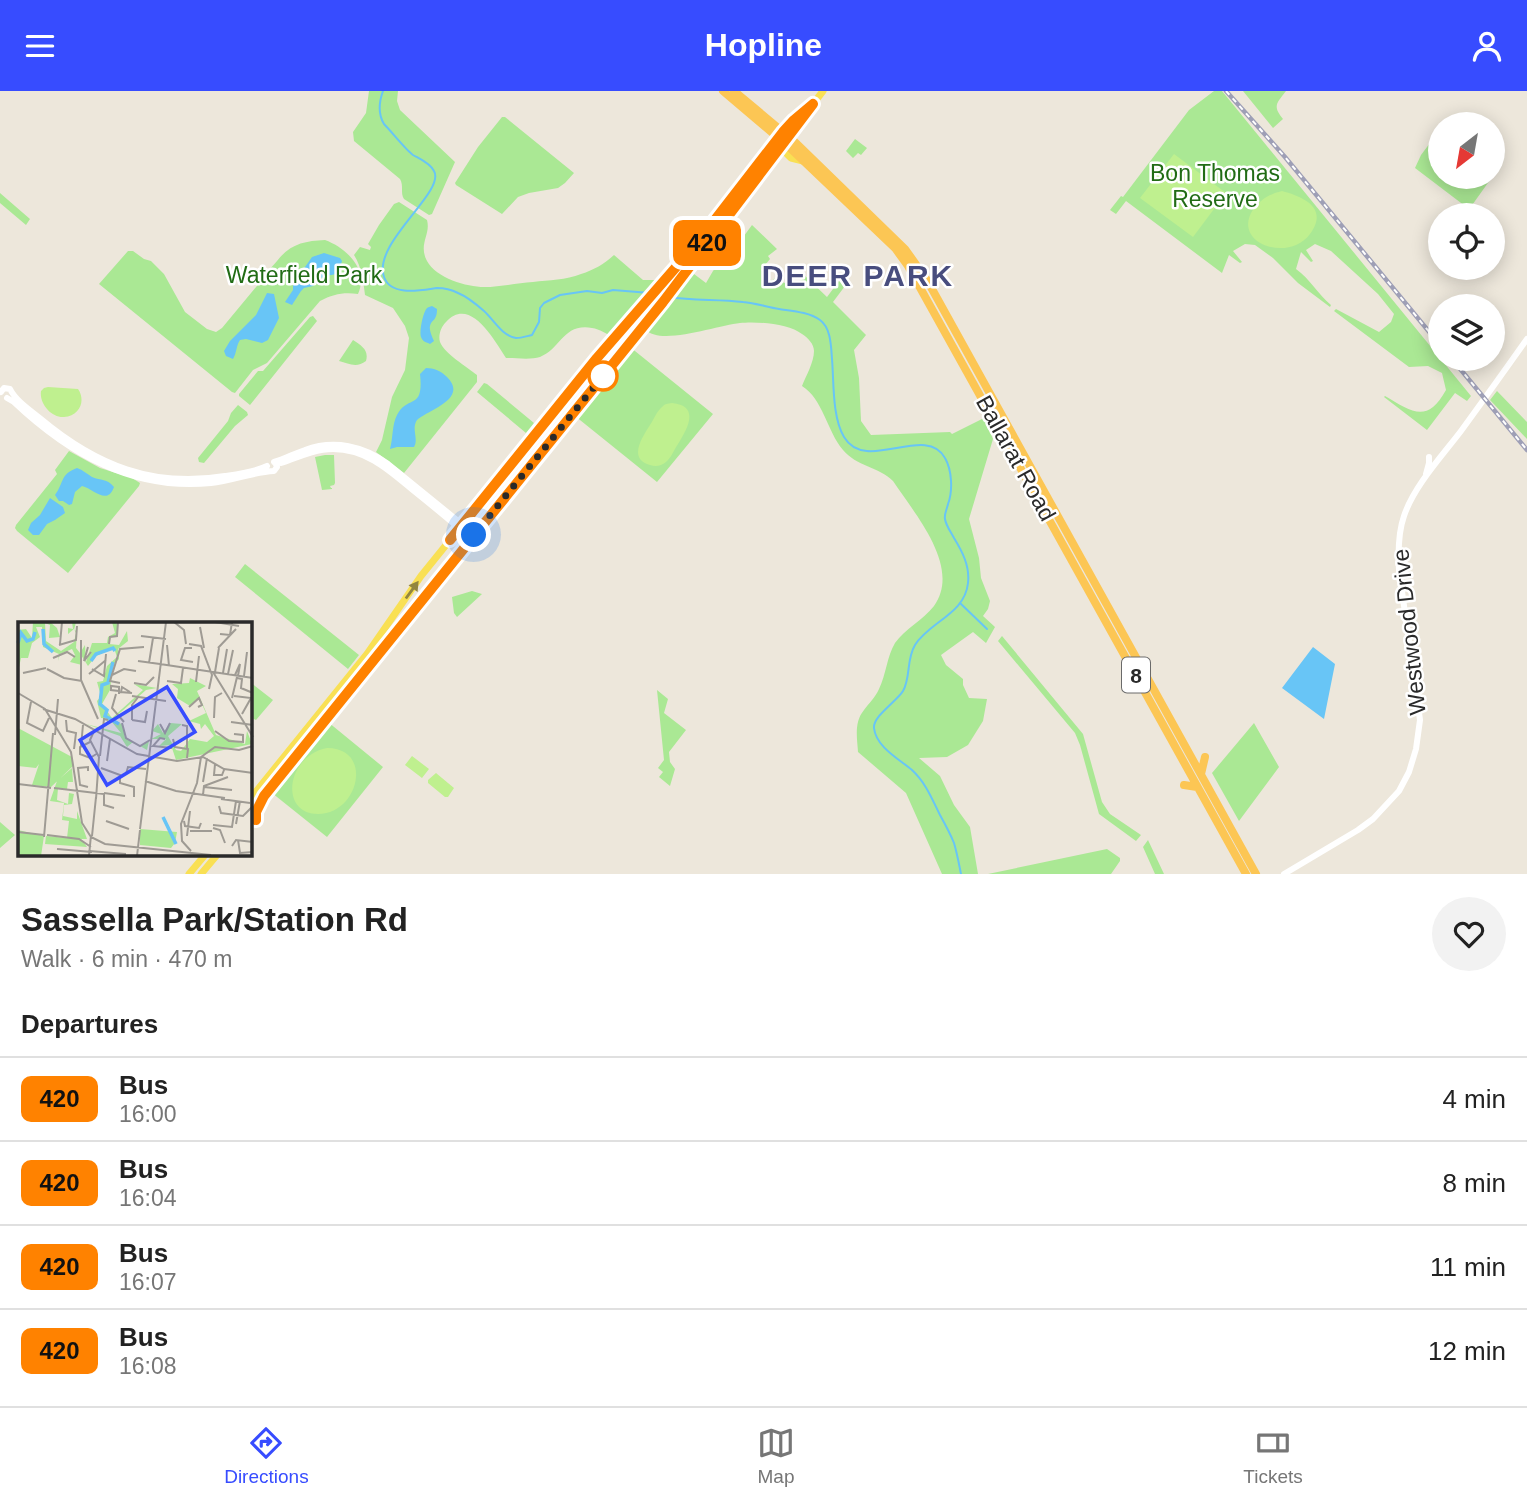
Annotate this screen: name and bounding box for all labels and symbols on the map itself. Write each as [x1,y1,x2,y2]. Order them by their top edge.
north arrow [1428,112,1505,189]
park label: Bon Thomas Reserve [1150,160,1280,212]
line badge: 420 [667,220,747,266]
district label: DEER PARK [762,259,954,292]
park label: Waterfield Park [226,262,383,288]
unlabelled marker [588,361,618,391]
street label: Ballarat Road [971,391,1061,525]
your location [456,517,491,552]
street label: Westwood Drive [1387,548,1431,716]
one-way arrow [404,581,418,599]
inset map [18,622,252,857]
road number: 8 [1122,657,1150,693]

